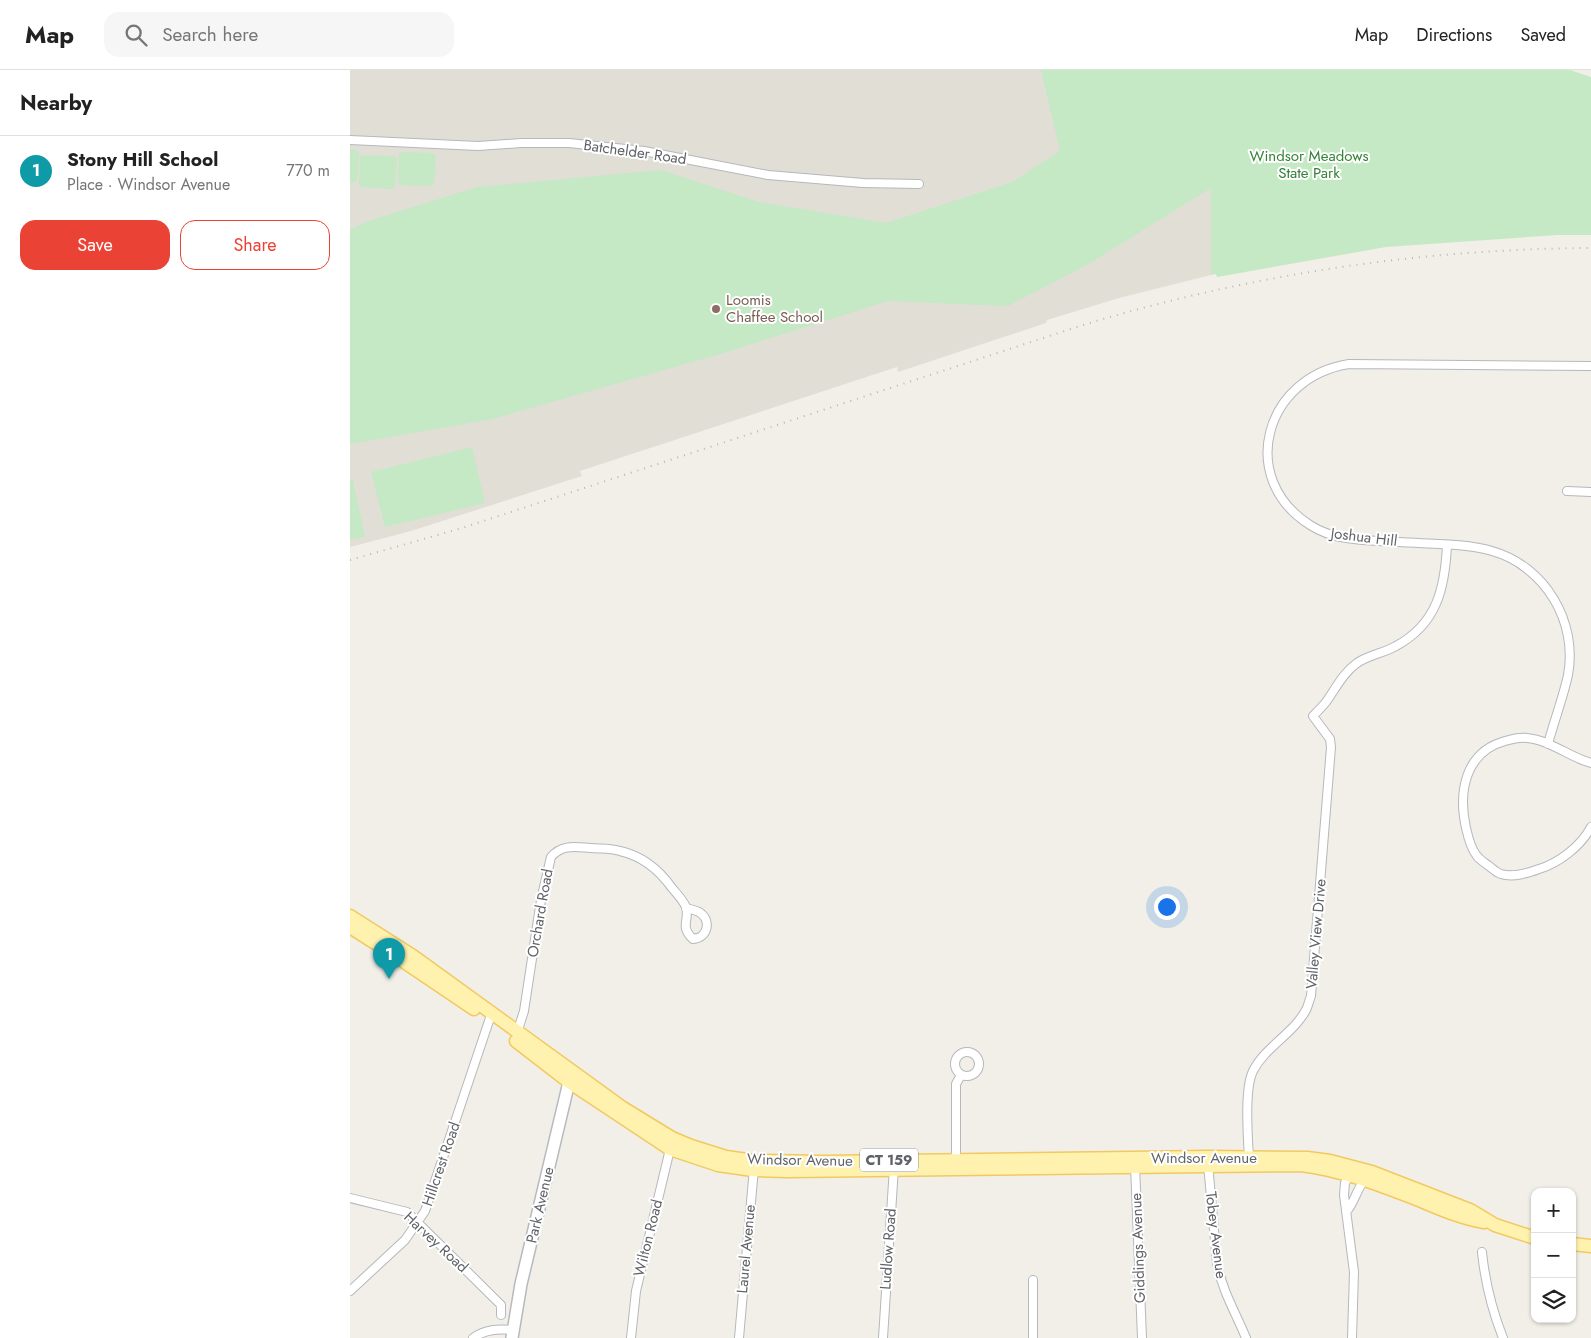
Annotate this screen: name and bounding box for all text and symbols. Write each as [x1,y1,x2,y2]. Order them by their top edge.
search box [104,12,454,57]
text: Map [25,17,74,52]
icon: search [122,21,150,49]
text: Search here [162,21,258,48]
text: Map [1355,22,1388,48]
text: Directions [1416,22,1492,48]
text: Saved [1520,22,1566,48]
text: Nearby [20,88,92,118]
street label: Batchelder Road [582,134,688,170]
park label: Windsor Meadows State Park [1250,145,1368,184]
text: Stony Hill School [67,146,218,173]
text: 1 [32,159,40,182]
text: 770 m [286,159,330,182]
text: Place · Windsor Avenue [67,173,230,196]
button: Save [20,220,170,270]
button: Share [180,220,330,270]
place label: Loomis Chaffee School [726,289,823,328]
marker: Loomis Chaffee School [710,303,722,315]
street label: Joshua Hill [1328,522,1399,552]
street label: Orchard Road [521,867,559,959]
street label: Valley View Drive [1300,878,1332,990]
your location [1154,894,1180,920]
pin: 1 [373,938,405,979]
street label: Hillcrest Road [416,1119,466,1209]
street label: Windsor Avenue [1151,1147,1257,1169]
street label: Windsor Avenue [747,1148,853,1172]
road number: CT 159 [860,1148,918,1172]
street label: Park Avenue [521,1164,560,1245]
map controls [1531,1188,1576,1323]
button: + [1531,1188,1576,1233]
street label: Tobey Avenue [1200,1190,1232,1280]
street label: Giddings Avenue [1125,1192,1151,1303]
street label: Wilton Road [628,1197,668,1279]
street label: Laurel Avenue [731,1203,761,1294]
street label: Harvey Road [399,1206,473,1278]
street label: Ludlow Road [874,1208,902,1290]
button: − [1531,1233,1576,1278]
button: layers [1531,1278,1576,1323]

